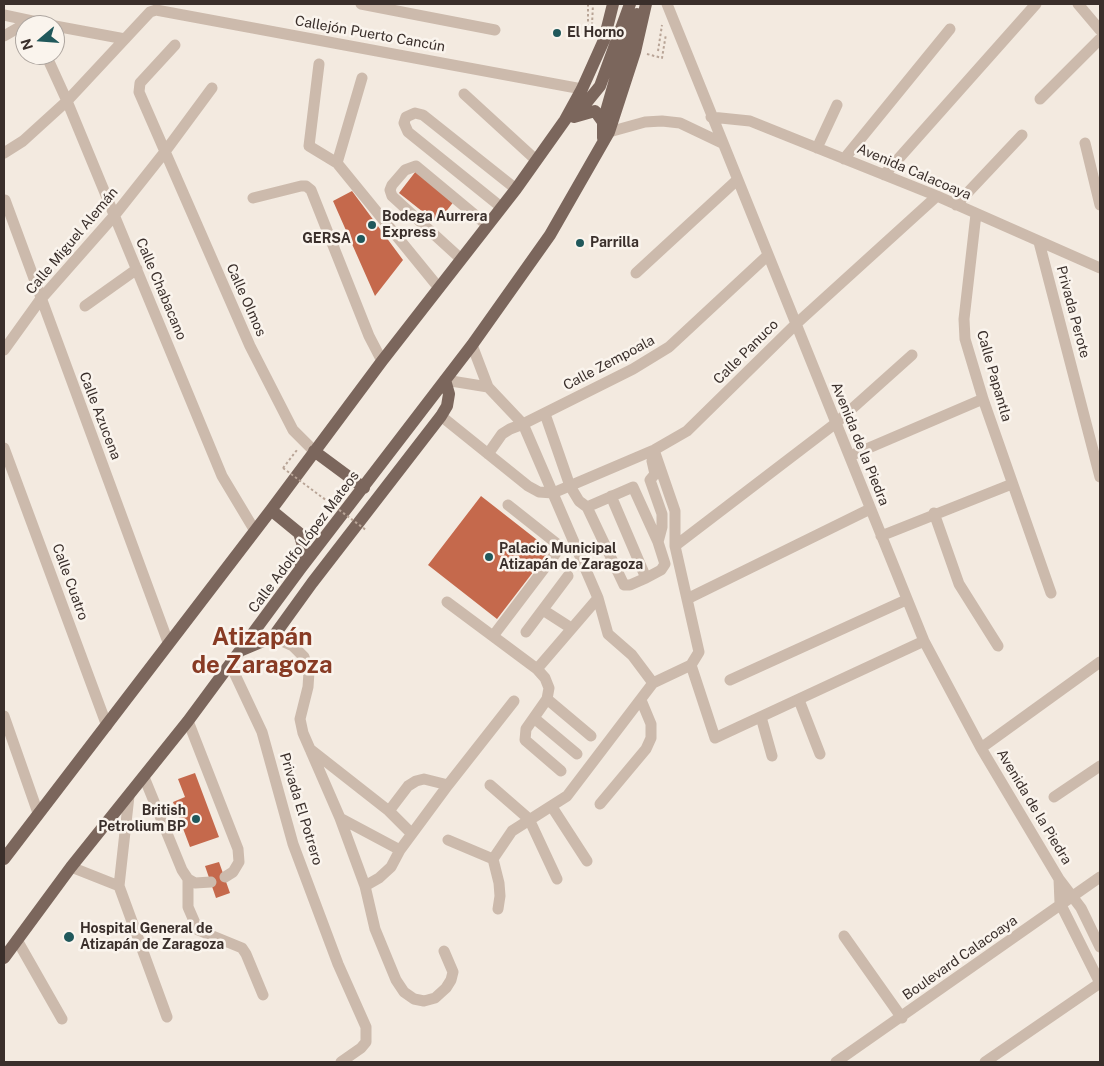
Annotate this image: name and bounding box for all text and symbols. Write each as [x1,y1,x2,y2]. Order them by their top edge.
street label: Callejón Puerto Cancún [294,13,446,55]
north arrow [15,15,65,65]
place label: El Horno [567,25,624,41]
marker: El Horno [551,27,563,39]
text: N [17,37,36,52]
street label: Avenida Calacoaya [854,140,974,204]
street label: Calle Miguel Alemán [22,184,122,298]
place label: Bodega Aurrera Express [382,209,487,242]
marker: Bodega Aurrera Express [366,219,378,231]
place label: GERSA [302,231,351,247]
marker: GERSA [355,233,367,245]
street label: Calle Chabacano [132,235,190,343]
place label: Parrilla [590,235,639,251]
marker: Parrilla [574,237,586,249]
street label: Calle Olmos [222,261,270,339]
street label: Privada Perote [1053,264,1093,360]
street label: Calle Panuco [710,316,782,388]
street label: Calle Papantla [973,328,1015,424]
street label: Calle Zempoala [560,332,658,394]
street label: Calle Azucena [76,370,124,462]
street label: Avenida de la Piedra [828,380,892,508]
street label: Calle Adolfo López Mateos [245,468,363,616]
street label: Calle Cuatro [48,541,92,623]
place label: Palacio Municipal Atizapán de Zaragoza [499,541,643,574]
marker: Palacio Municipal Atizapán de Zaragoza [483,551,495,563]
district label: Atizapán de Zaragoza [192,624,332,680]
street label: Avenida de la Piedra [993,746,1075,868]
street label: Privada El Potrero [276,751,326,867]
place label: British Petrolium BP [98,803,186,836]
marker: British Petrolium BP [190,813,202,825]
street label: Boulevard Calacoaya [899,912,1021,1004]
place label: Hospital General de Atizapán de Zaragoza [80,921,224,954]
marker: Hospital General de Atizapán de Zaragoza [62,930,76,944]

